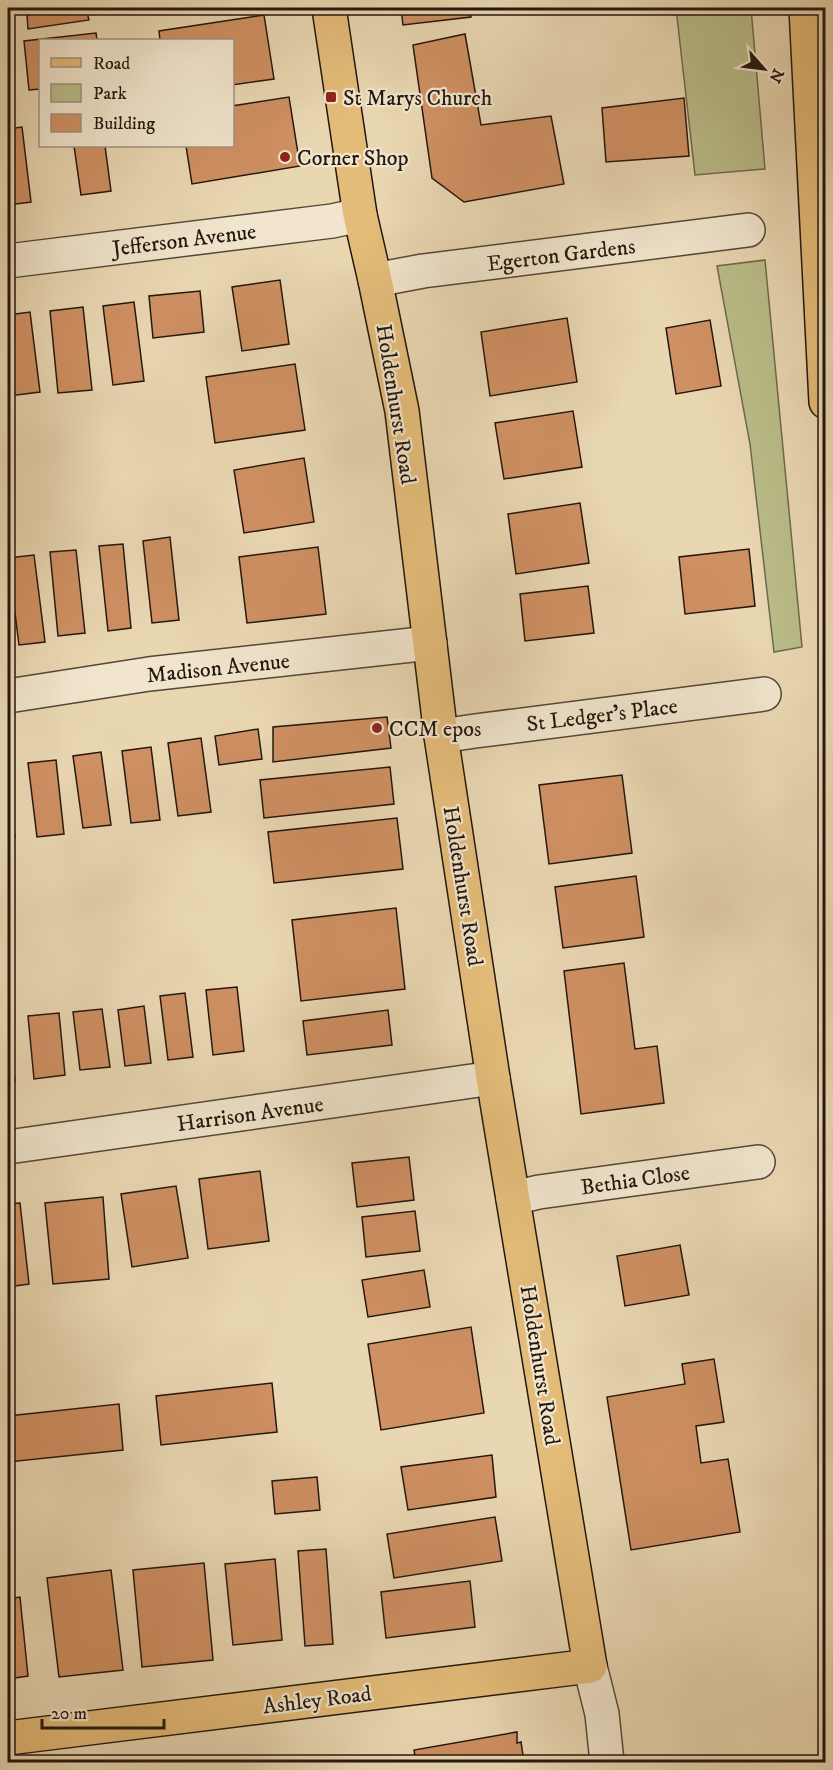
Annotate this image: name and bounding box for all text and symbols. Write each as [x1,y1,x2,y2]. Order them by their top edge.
legend [39,39,234,147]
north arrow [734,39,794,99]
text: Road [93,53,130,75]
text: N [764,65,788,86]
text: Park [93,83,127,105]
place label: St Marys Church [343,85,493,112]
marker: St Marys Church [324,90,338,104]
text: Building [93,113,155,135]
place label: Corner Shop [297,145,409,172]
marker: Corner Shop [278,150,292,164]
street label: Jefferson Avenue [109,218,258,263]
street label: Egerton Gardens [485,233,637,278]
street label: Holdenhurst Road [370,322,422,486]
street label: Madison Avenue [145,648,291,689]
street label: St Ledger's Place [525,693,679,738]
place label: CCM epos [389,716,481,743]
marker: CCM epos [370,721,384,735]
street label: Holdenhurst Road [437,804,489,968]
street label: Harrison Avenue [175,1091,325,1138]
street label: Bethia Close [579,1159,691,1201]
street label: Holdenhurst Road [514,1283,566,1447]
street label: Ashley Road [261,1680,373,1721]
scale bar [42,1692,164,1730]
text: 20 m [51,1703,87,1725]

